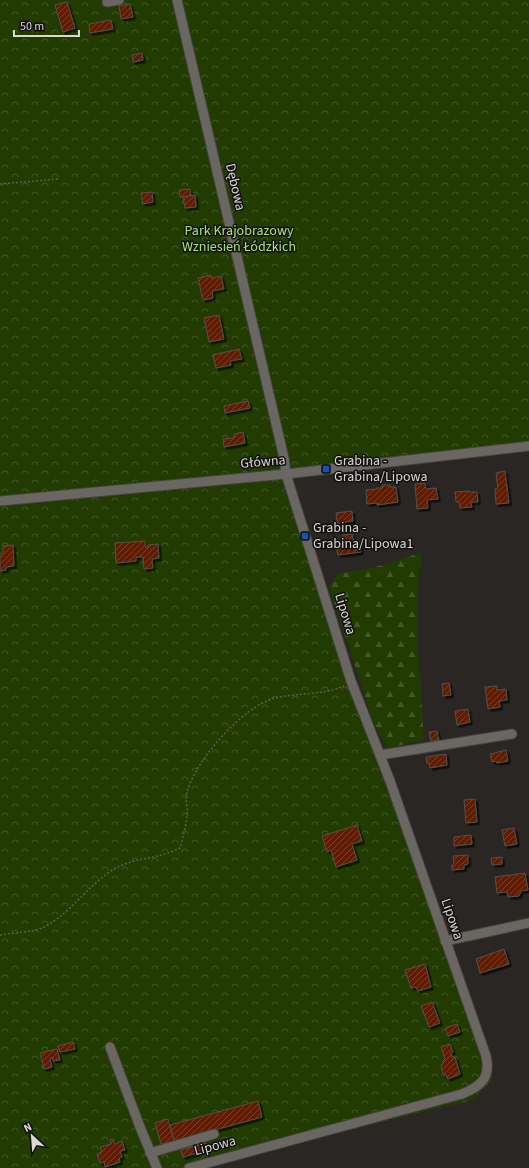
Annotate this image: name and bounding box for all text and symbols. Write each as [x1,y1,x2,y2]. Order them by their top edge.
scale bar [14,12,79,38]
text: 50 m [20,18,44,35]
street label: Dębowa [220,161,250,213]
park label: Park Krajobrazowy Wzniesień Łódzkich [182,221,296,257]
street label: Główna [240,450,286,474]
place label: Grabina - Grabina/Lipowa [334,451,428,487]
marker: Grabina - Grabina/Lipowa [321,464,331,474]
place label: Grabina - Grabina/Lipowa1 [313,518,414,554]
marker: Grabina - Grabina/Lipowa1 [300,531,310,541]
street label: Lipowa [329,591,361,637]
street label: Lipowa [436,896,468,942]
north arrow [12,1116,52,1156]
text: N [21,1119,34,1136]
street label: Lipowa [192,1131,238,1161]

